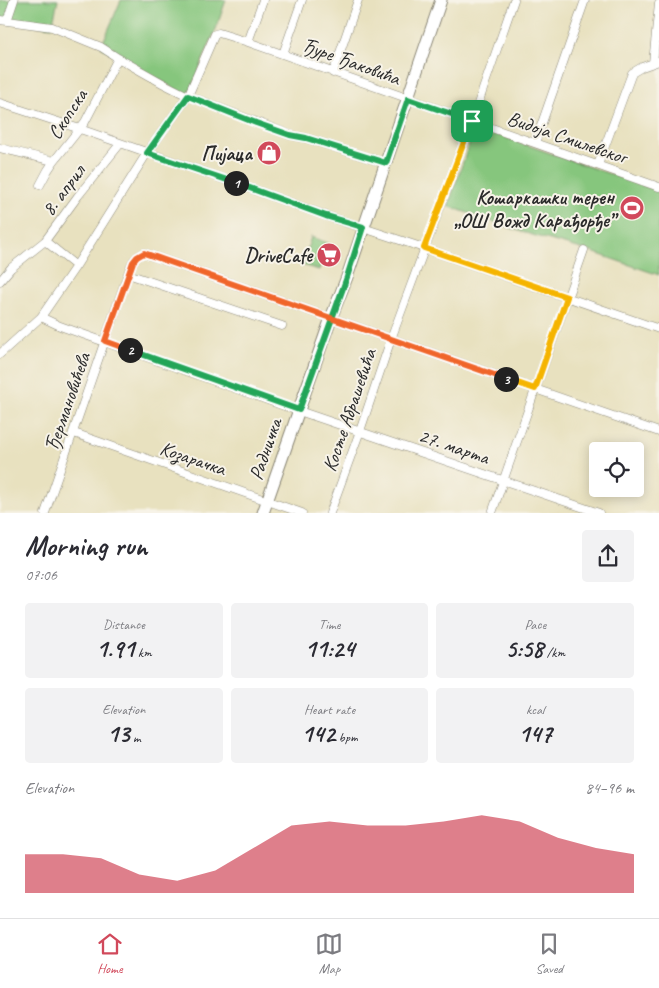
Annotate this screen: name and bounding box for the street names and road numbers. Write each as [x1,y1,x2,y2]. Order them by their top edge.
street label: Ђуре Ђаковића [298,32,405,92]
street label: Скопска [42,83,94,144]
street label: Видоја Смилевског [504,105,632,170]
street label: 8. април [36,158,92,221]
street label: Косте Абрашевића [317,344,383,475]
street label: Ђермановићева [39,347,98,455]
street label: Радничка [243,414,288,483]
street label: 27. марта [415,423,494,471]
street label: Козарачка [156,436,230,483]

